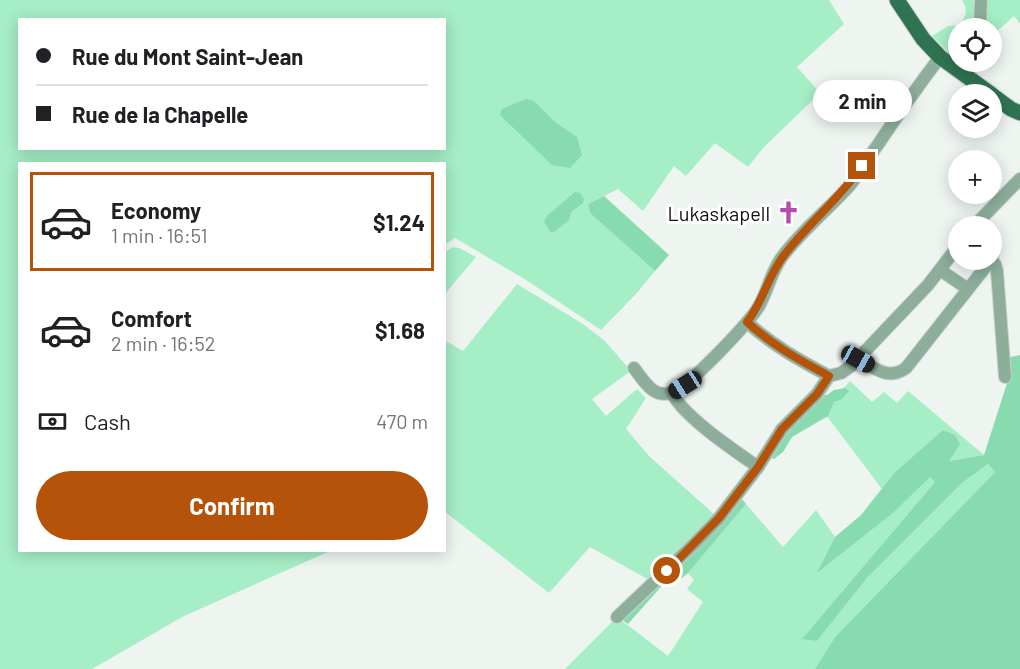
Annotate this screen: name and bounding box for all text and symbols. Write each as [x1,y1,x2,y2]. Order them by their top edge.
map controls [948,18,1002,270]
button: locate [948,18,1002,72]
text: Rue du Mont Saint-Jean [72,43,303,69]
callout: 2 min [812,79,912,121]
button: layers [948,84,1002,138]
text: 2 min [839,89,886,113]
text: Rue de la Chapelle [72,101,248,127]
button: + [948,150,1002,204]
route end [848,152,875,179]
icon: car [39,195,93,249]
text: Economy [111,197,201,223]
church icon: Lukaskapell [775,200,801,226]
place label: Lukaskapell [667,201,770,225]
text: $1.24 [373,209,425,235]
button: − [948,216,1002,270]
text: 1 min · 16:51 [111,223,207,247]
icon: car [39,303,93,357]
text: Comfort [111,305,192,331]
text: $1.68 [375,317,425,343]
text: 2 min · 16:52 [111,331,215,355]
car [838,342,878,376]
car [665,368,705,402]
icon: cash [36,405,69,438]
text: Cash [84,408,131,434]
text: 470 m [376,409,428,433]
button: Confirm [36,471,428,540]
route start [653,557,680,584]

